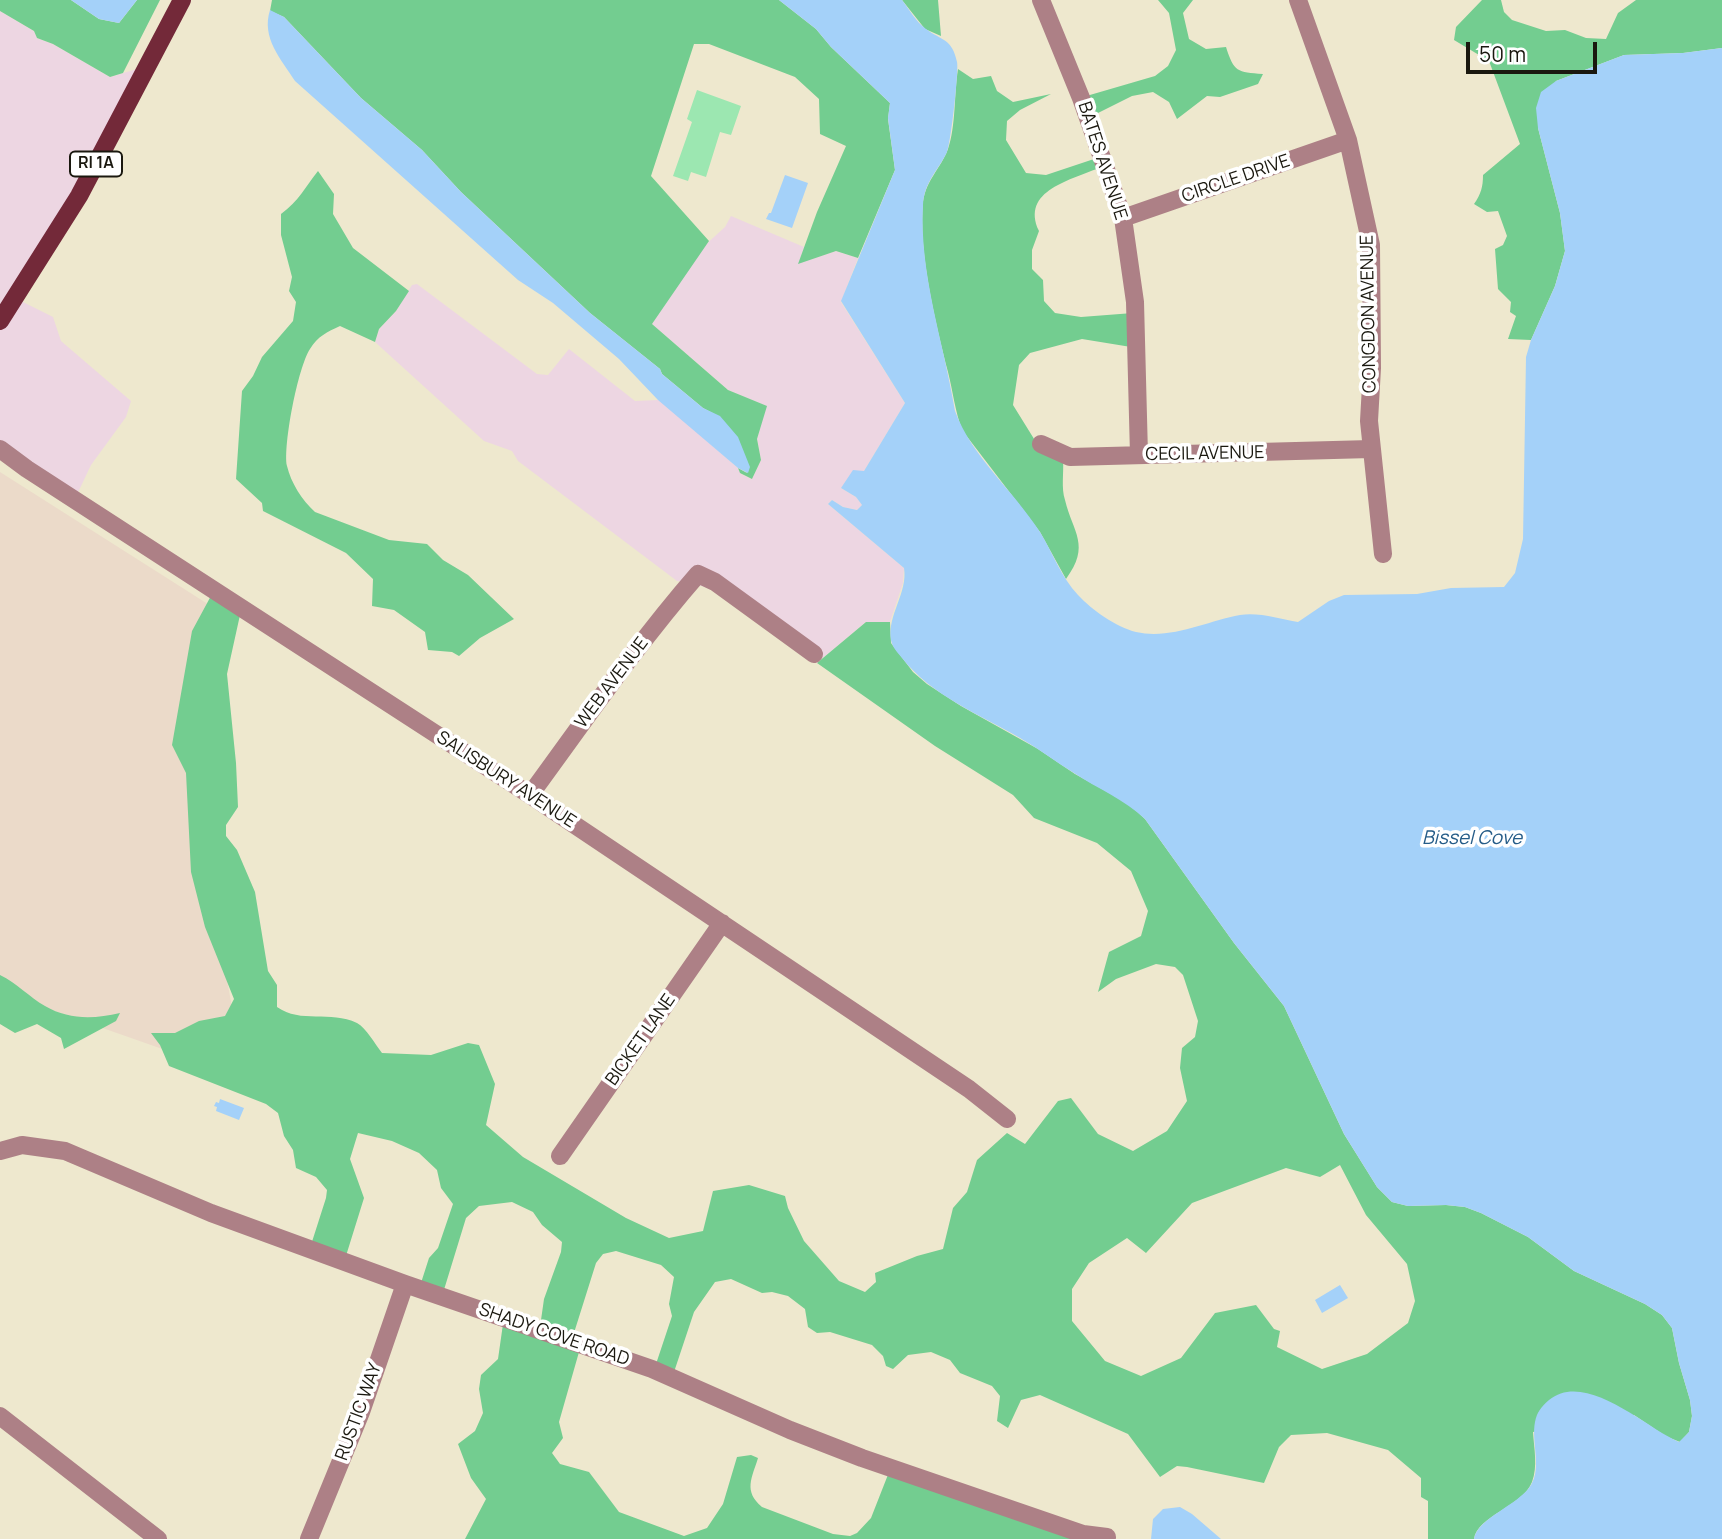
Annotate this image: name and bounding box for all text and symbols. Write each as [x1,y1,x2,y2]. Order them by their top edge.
scale bar [1470,28,1601,72]
text: 50 m [1479,40,1526,68]
street label: BATES AVENUE [1073,99,1131,223]
street label: CIRCLE DRIVE [1179,150,1293,208]
road number: RI 1A [70,152,122,176]
street label: CONGDON AVENUE [1357,235,1381,393]
street label: CECIL AVENUE [1145,442,1265,466]
street label: WEB AVENUE [571,633,653,733]
street label: SALISBURY AVENUE [432,727,580,833]
water label: Bissel Cove [1422,828,1522,850]
street label: BICKET LANE [602,990,680,1090]
street label: SHADY COVE ROAD [476,1299,632,1371]
street label: RUSTIC WAY [331,1360,387,1464]

